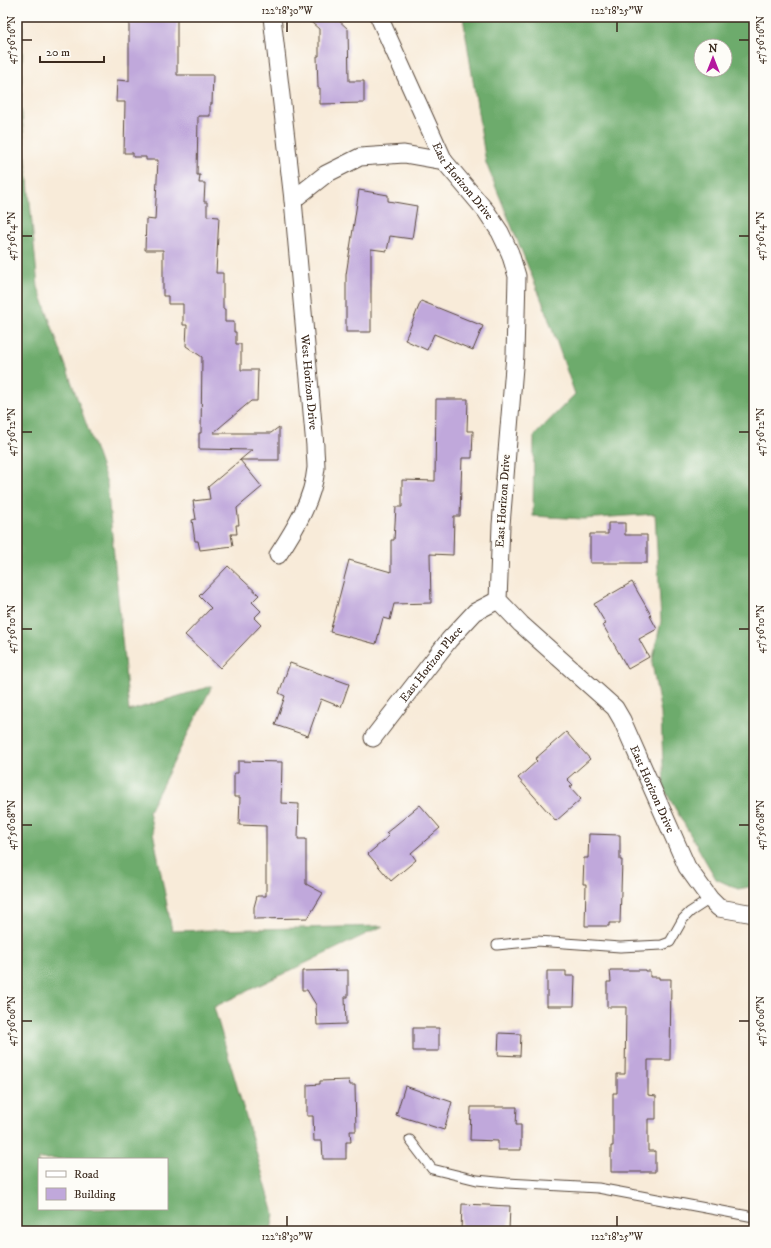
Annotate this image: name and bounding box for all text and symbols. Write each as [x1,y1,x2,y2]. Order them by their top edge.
text: 122°18'30"W [261,5,313,17]
text: 122°18'25"W [591,5,644,17]
text: 47°56'16"N [6,16,18,64]
text: 47°56'16"N [755,16,767,64]
scale bar [40,38,104,64]
north arrow [693,38,733,78]
text: N [708,42,718,56]
text: 20 m [46,45,70,60]
street label: East Horizon Drive [429,140,497,222]
text: 47°56'14"N [6,211,18,261]
text: 47°56'14"N [755,211,767,261]
street label: West Horizon Drive [297,333,321,430]
text: 47°56'12"N [6,408,18,456]
text: 47°56'12"N [755,408,767,456]
street label: East Horizon Drive [492,454,514,548]
text: 47°56'10"N [6,605,18,653]
text: 47°56'10"N [755,605,767,653]
street label: East Horizon Place [396,623,466,705]
street label: East Horizon Drive [627,743,678,835]
text: 47°56'08"N [6,800,18,850]
text: 47°56'08"N [755,800,767,850]
text: 47°56'06"N [6,996,18,1046]
text: 47°56'06"N [755,996,767,1046]
legend [38,1158,168,1210]
text: Road [74,1167,99,1182]
text: Building [74,1187,115,1202]
text: 122°18'30"W [261,1231,313,1243]
text: 122°18'25"W [591,1231,644,1243]

